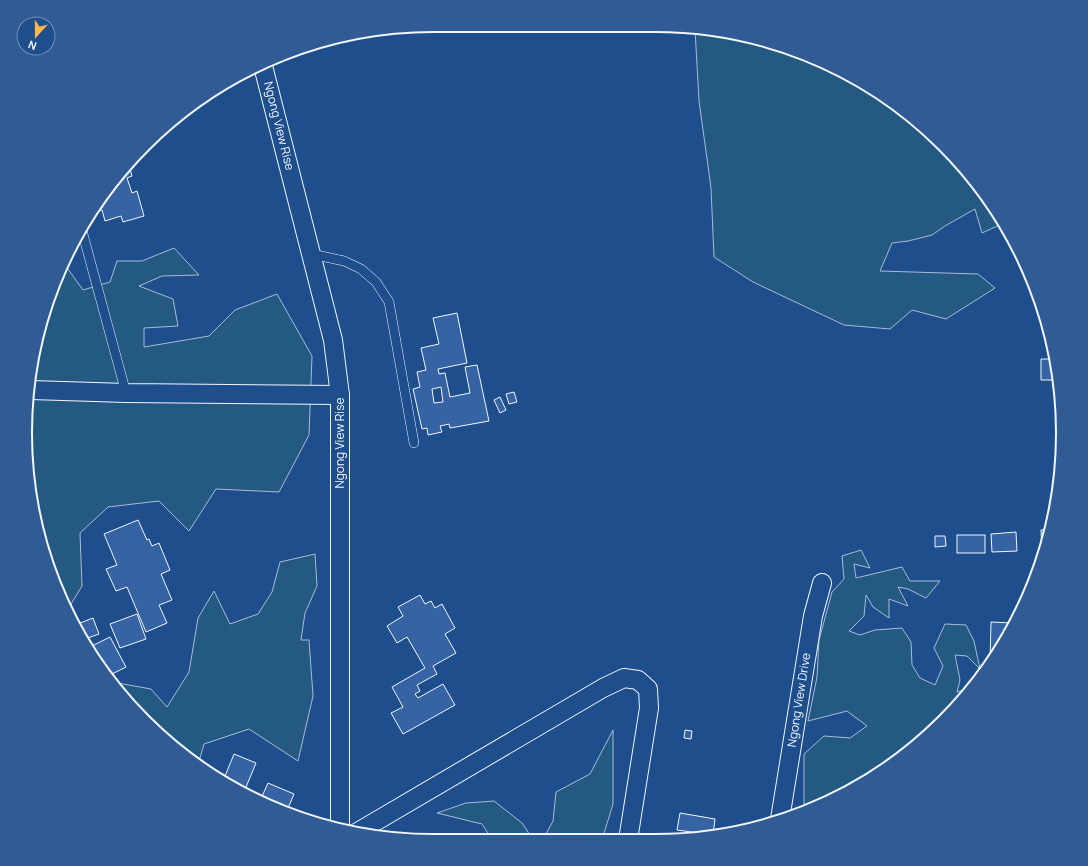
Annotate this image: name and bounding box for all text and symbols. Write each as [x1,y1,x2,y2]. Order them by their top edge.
north arrow [16,16,56,56]
text: N [26,37,39,54]
street label: Ngong View Rise [260,80,299,172]
street label: Ngong View Rise [331,398,348,488]
street label: Ngong View Drive [783,652,814,748]

